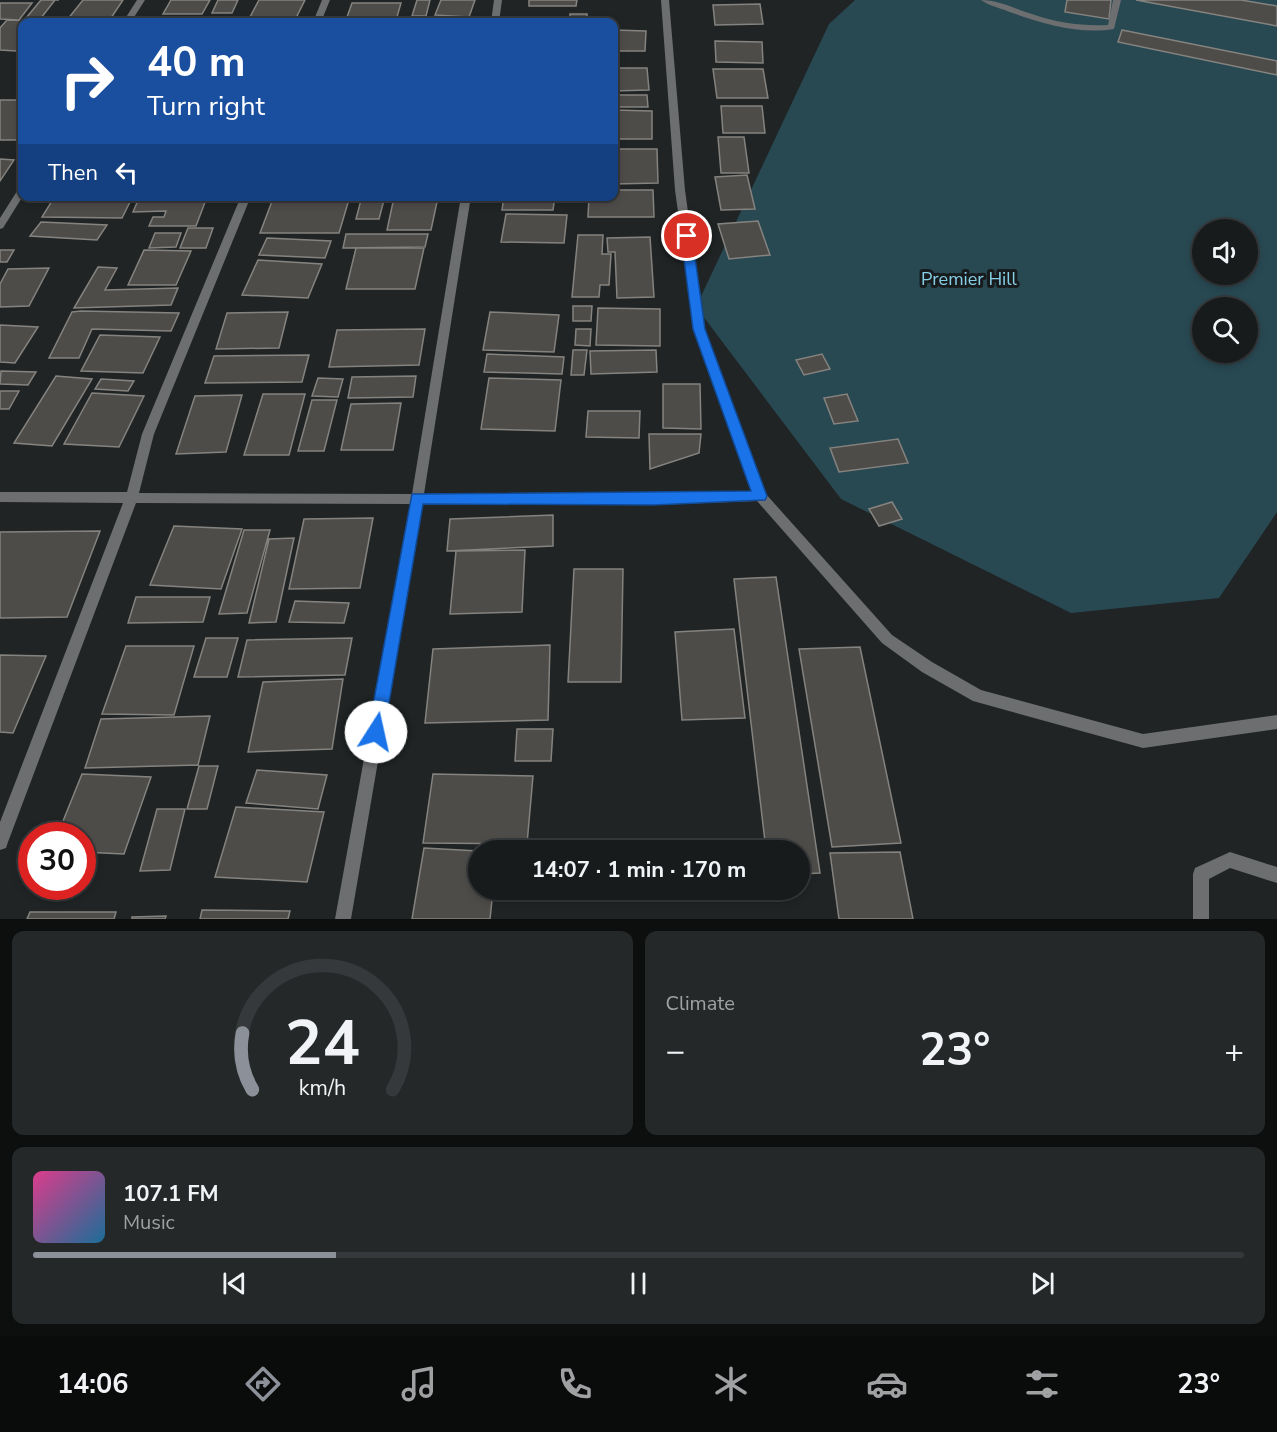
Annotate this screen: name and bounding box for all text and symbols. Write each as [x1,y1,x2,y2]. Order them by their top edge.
text: 40 m [147,34,246,91]
icon: right [48,42,126,120]
text: Turn right [147,88,265,125]
icon: left [110,156,143,189]
text: Then [48,158,98,188]
pin [661,210,712,261]
icon: arrive [670,219,703,252]
map controls [1192,219,1258,363]
button: sound [1192,219,1258,285]
park label: Premier Hill [921,267,1018,291]
button: search [1192,297,1258,363]
position arrow [344,700,408,764]
speed limit sign: 30 [18,822,96,900]
text: 14:07 · 1 min · 170 m [532,855,746,885]
text: Climate [666,990,735,1017]
text: 24 [285,1001,360,1086]
text: 23° [919,1020,990,1081]
text: − [666,1029,685,1074]
text: + [1224,1029,1244,1074]
text: km/h [299,1073,346,1103]
text: 107.1 FM [123,1179,219,1209]
text: Music [123,1209,175,1236]
icon: previous [218,1267,251,1300]
icon: pause [622,1267,655,1300]
icon: next [1026,1267,1059,1300]
icon: directions [242,1363,284,1405]
icon: music [398,1363,440,1405]
icon: phone [554,1363,596,1405]
icon: climate [710,1363,752,1405]
icon: car [866,1363,908,1405]
icon: filters [1021,1363,1063,1405]
text: 14:06 [57,1366,128,1403]
text: 23° [1177,1366,1220,1403]

